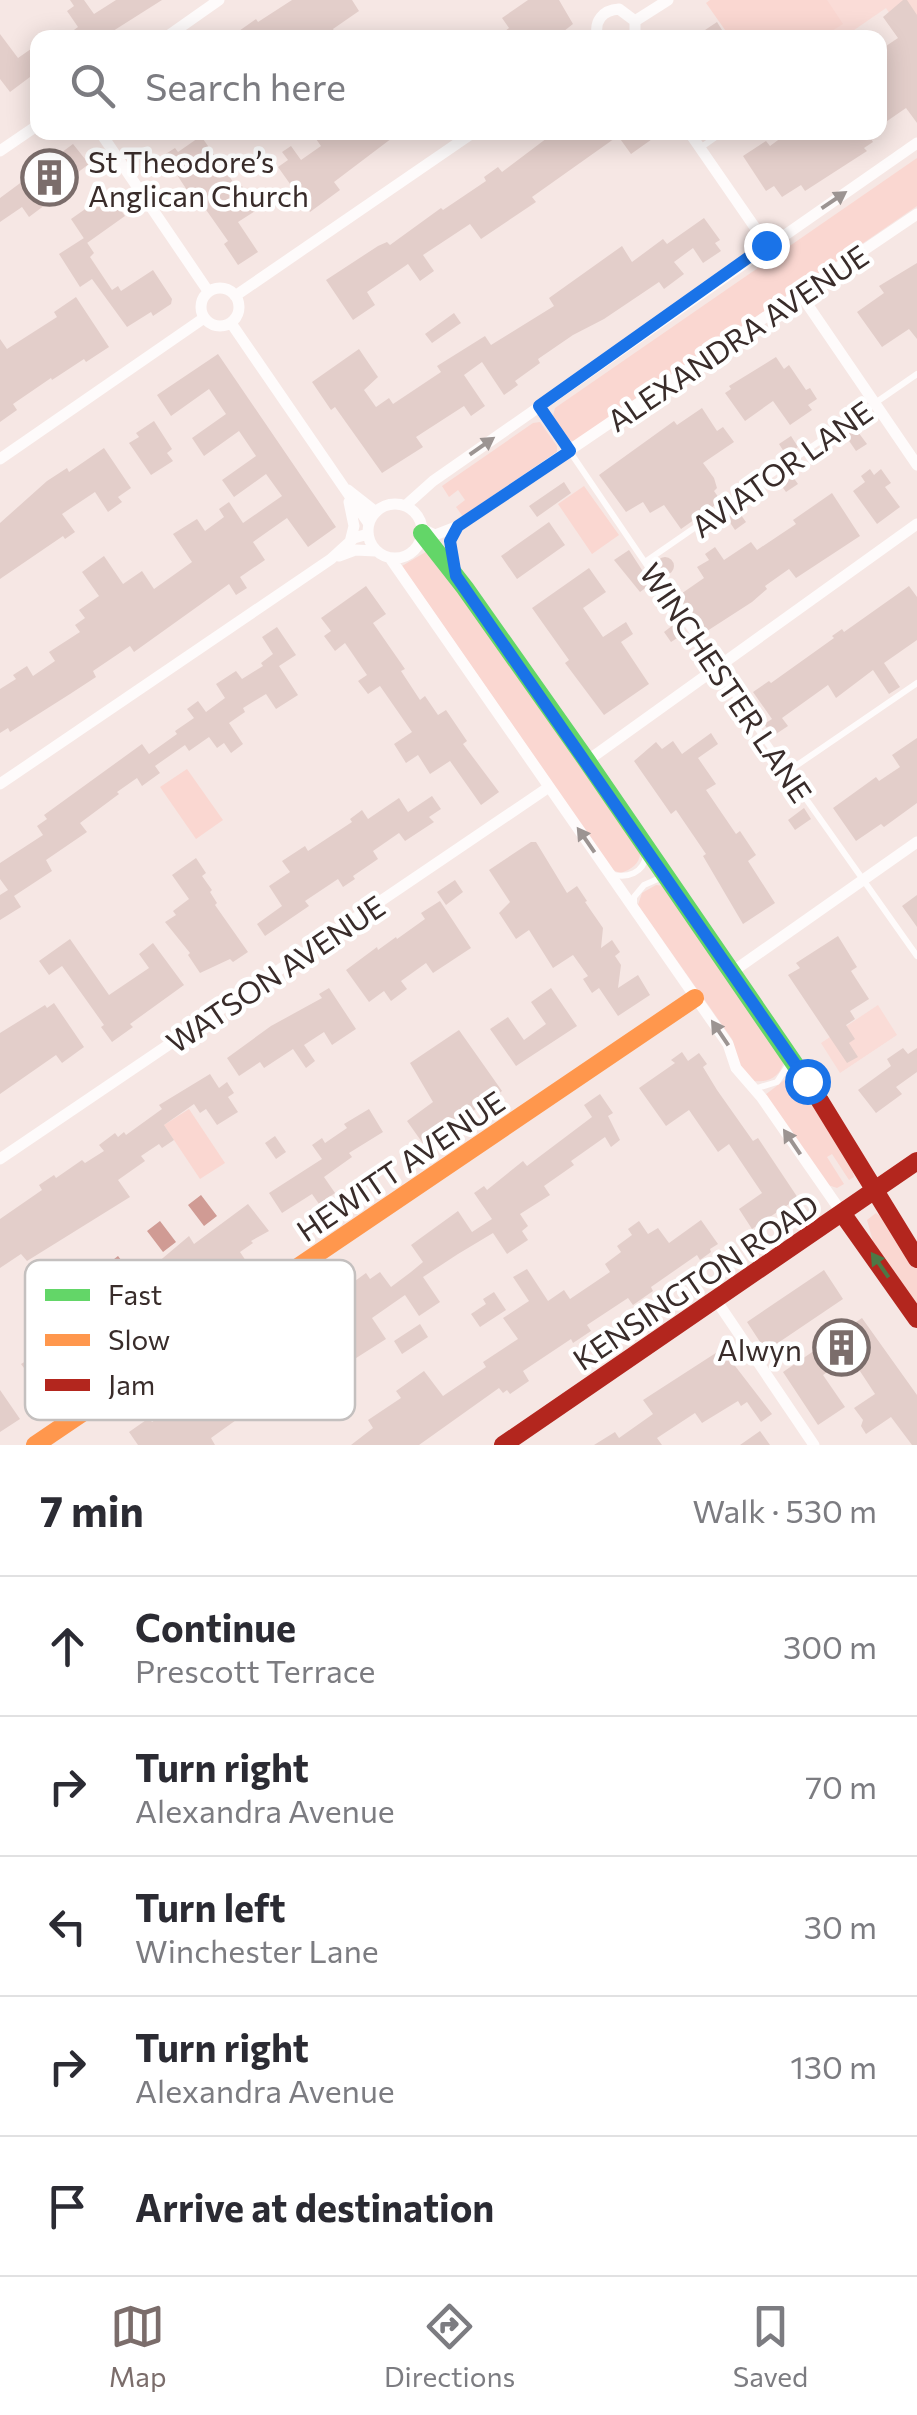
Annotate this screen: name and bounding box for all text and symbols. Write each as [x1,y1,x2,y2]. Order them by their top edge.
search box [30,30,887,140]
icon: search [65,58,120,113]
text: Search here [145,62,346,109]
place label: St Theodore’s Anglican Church [88,142,309,213]
building icon: St Theodore’s Anglican Church [19,147,79,207]
one-way arrow [820,190,847,210]
route end [744,223,790,269]
street label: ALEXANDRA AVENUE [599,236,875,438]
street label: AVIATOR LANE [683,392,879,544]
one-way arrow [469,437,495,457]
street label: WINCHESTER LANE [633,555,821,809]
one-way arrow [577,827,595,854]
street label: WATSON AVENUE [159,886,391,1060]
one-way arrow [711,1019,730,1046]
route start [785,1059,831,1105]
street label: HEWITT AVENUE [289,1082,511,1248]
one-way arrow [783,1129,802,1156]
street label: KENSINGTON ROAD [565,1185,825,1377]
one-way arrow [871,1252,890,1279]
legend [25,1260,355,1420]
text: Fast [108,1277,162,1311]
building icon: Alwyn [811,1318,871,1378]
text: Slow [108,1322,170,1356]
place label: Alwyn [717,1330,802,1367]
text: Jam [108,1367,155,1401]
text: 7 min [40,1484,144,1536]
text: Walk · 530 m [692,1490,877,1530]
text: Continue [135,1603,296,1650]
icon: ahead [40,1619,95,1674]
text: 300 m [783,1626,877,1666]
text: Prescott Terrace [135,1650,375,1690]
text: Turn right [135,1743,309,1790]
icon: right [40,1759,95,1814]
text: 70 m [805,1766,877,1806]
text: Alexandra Avenue [135,1790,395,1830]
text: Turn left [135,1883,286,1930]
icon: left [40,1899,95,1954]
text: 30 m [804,1906,877,1946]
text: Winchester Lane [135,1930,379,1970]
text: Turn right [135,2023,309,2070]
icon: right [40,2039,95,2094]
text: 130 m [790,2046,877,2086]
text: Alexandra Avenue [135,2070,395,2110]
icon: arrive [40,2179,95,2234]
text: Arrive at destination [135,2183,494,2230]
tab: Map [109,2299,166,2393]
tab: Directions [384,2299,515,2393]
tab: Saved [733,2299,808,2393]

